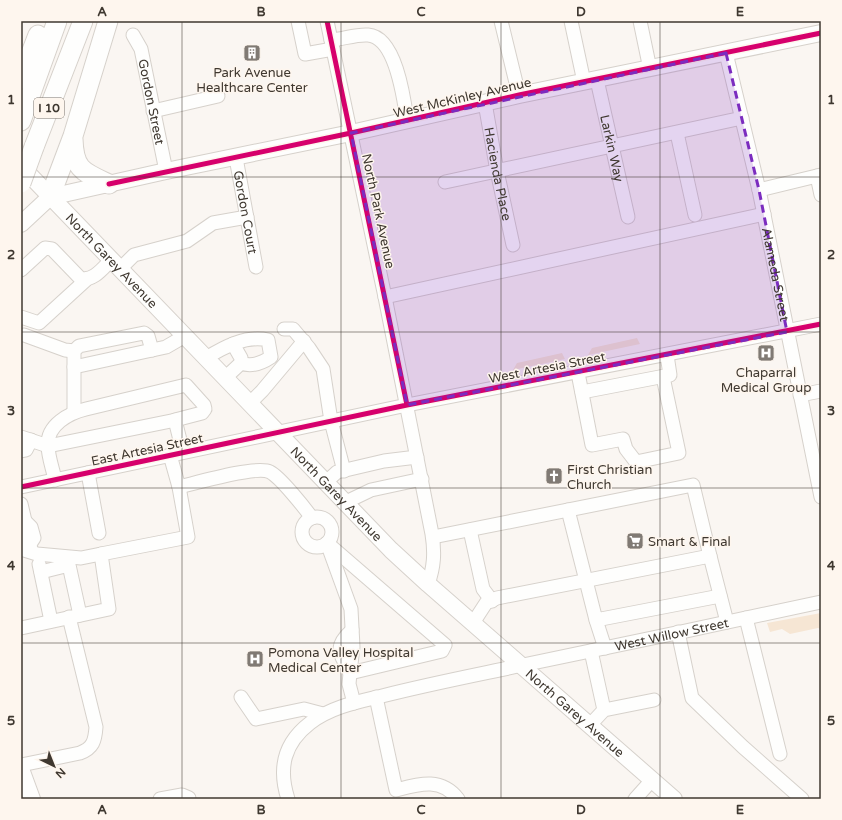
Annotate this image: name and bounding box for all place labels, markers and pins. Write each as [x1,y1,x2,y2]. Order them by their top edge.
building icon: Park Avenue Healthcare Center [242,43,262,63]
place label: Park Avenue Healthcare Center [196,65,308,96]
hospital icon: Chaparral Medical Group [756,343,776,363]
place label: Chaparral Medical Group [721,365,811,396]
place label: First Christian Church [567,462,652,493]
church icon: First Christian Church [544,466,564,486]
supermarket icon: Smart & Final [625,531,645,551]
place label: Smart & Final [648,534,731,550]
place label: Pomona Valley Hospital Medical Center [268,645,413,676]
hospital icon: Pomona Valley Hospital Medical Center [245,649,265,669]

